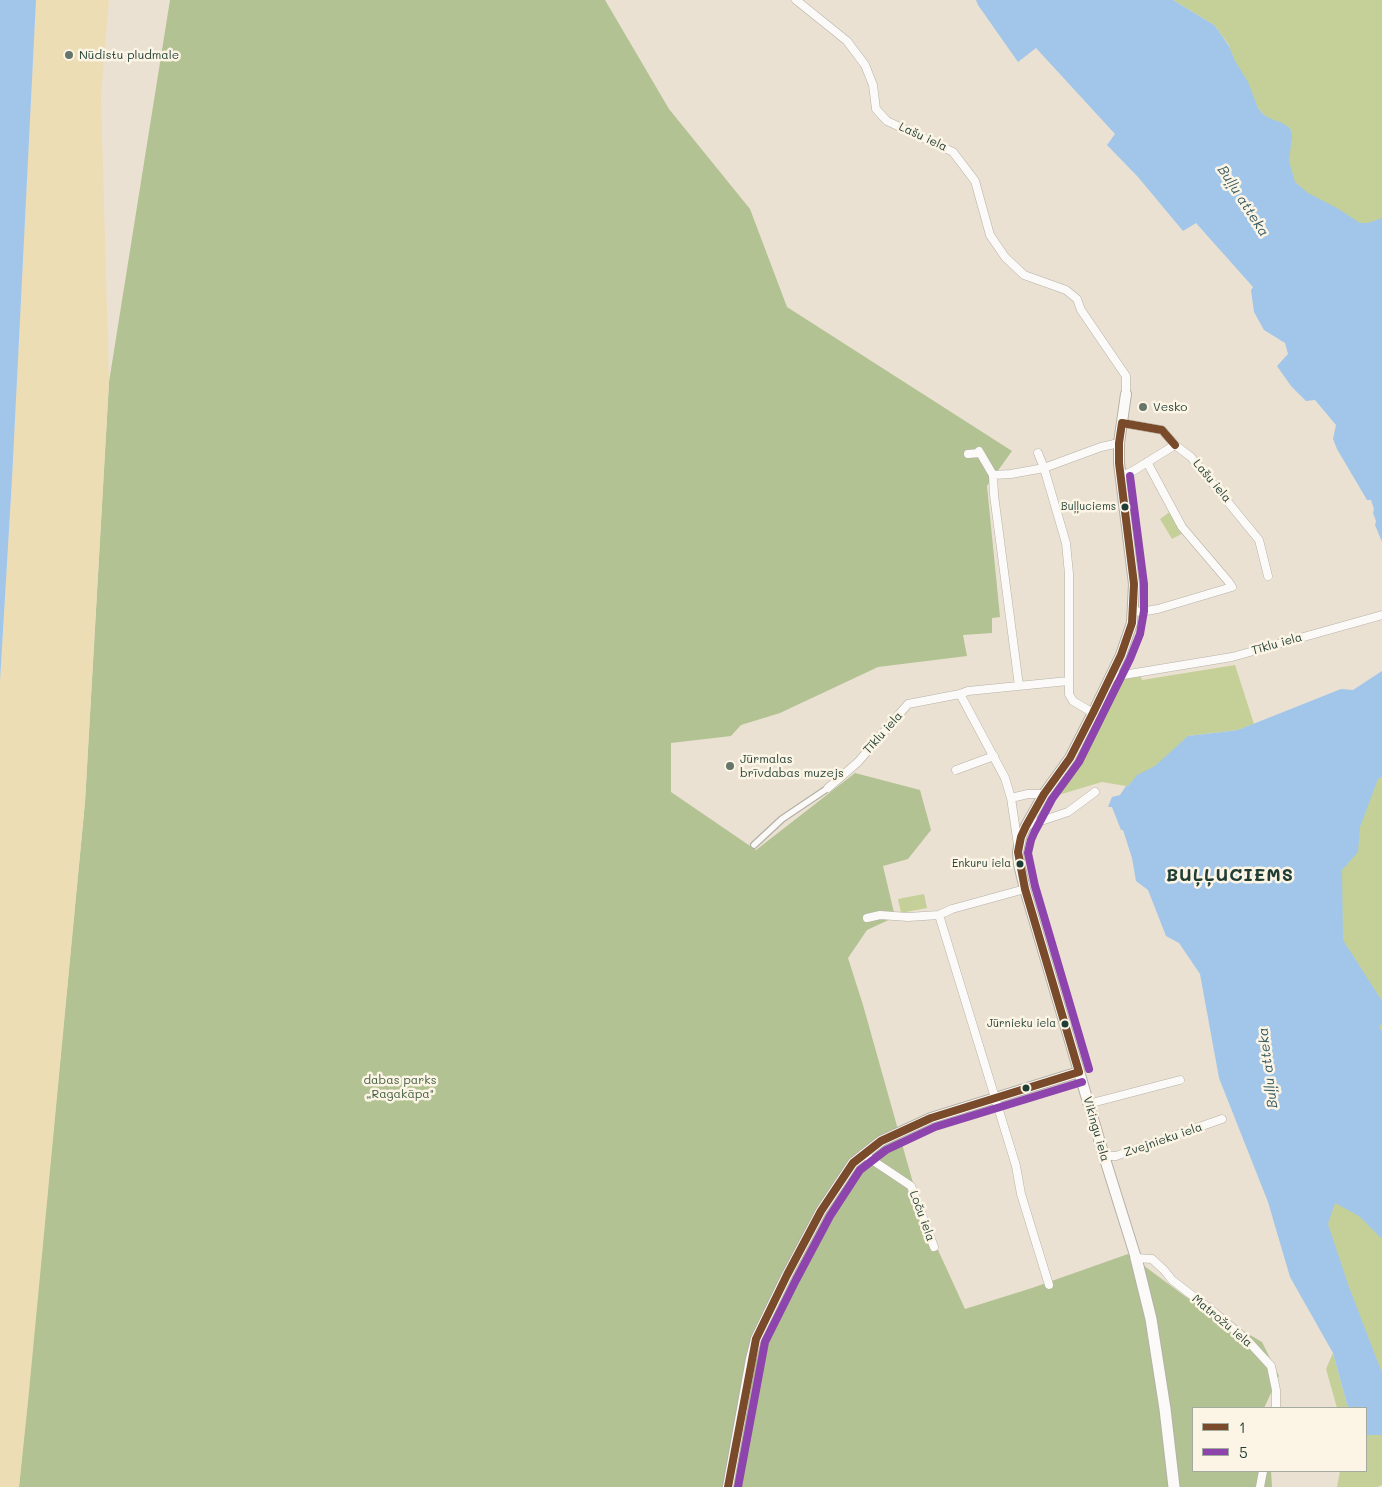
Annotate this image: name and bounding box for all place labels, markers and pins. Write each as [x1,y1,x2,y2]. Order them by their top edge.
place label: Nūdistu pludmale [79,48,179,62]
marker: Nūdistu pludmale [63,49,75,61]
place label: Vesko [1153,400,1187,414]
marker: Vesko [1137,401,1149,413]
place label: Buļļuciems [1061,500,1116,514]
marker: Buļļuciems [1120,502,1130,512]
place label: Jūrmalas brīvdabas muzejs [740,752,844,780]
marker: Jūrmalas brīvdabas muzejs [724,760,736,772]
place label: Enkuru iela [952,857,1011,871]
marker: Enkuru iela [1015,859,1025,869]
place label: Jūrnieku iela [987,1017,1056,1031]
marker: Jūrnieku iela [1060,1019,1070,1029]
unlabelled marker [1021,1083,1031,1093]

